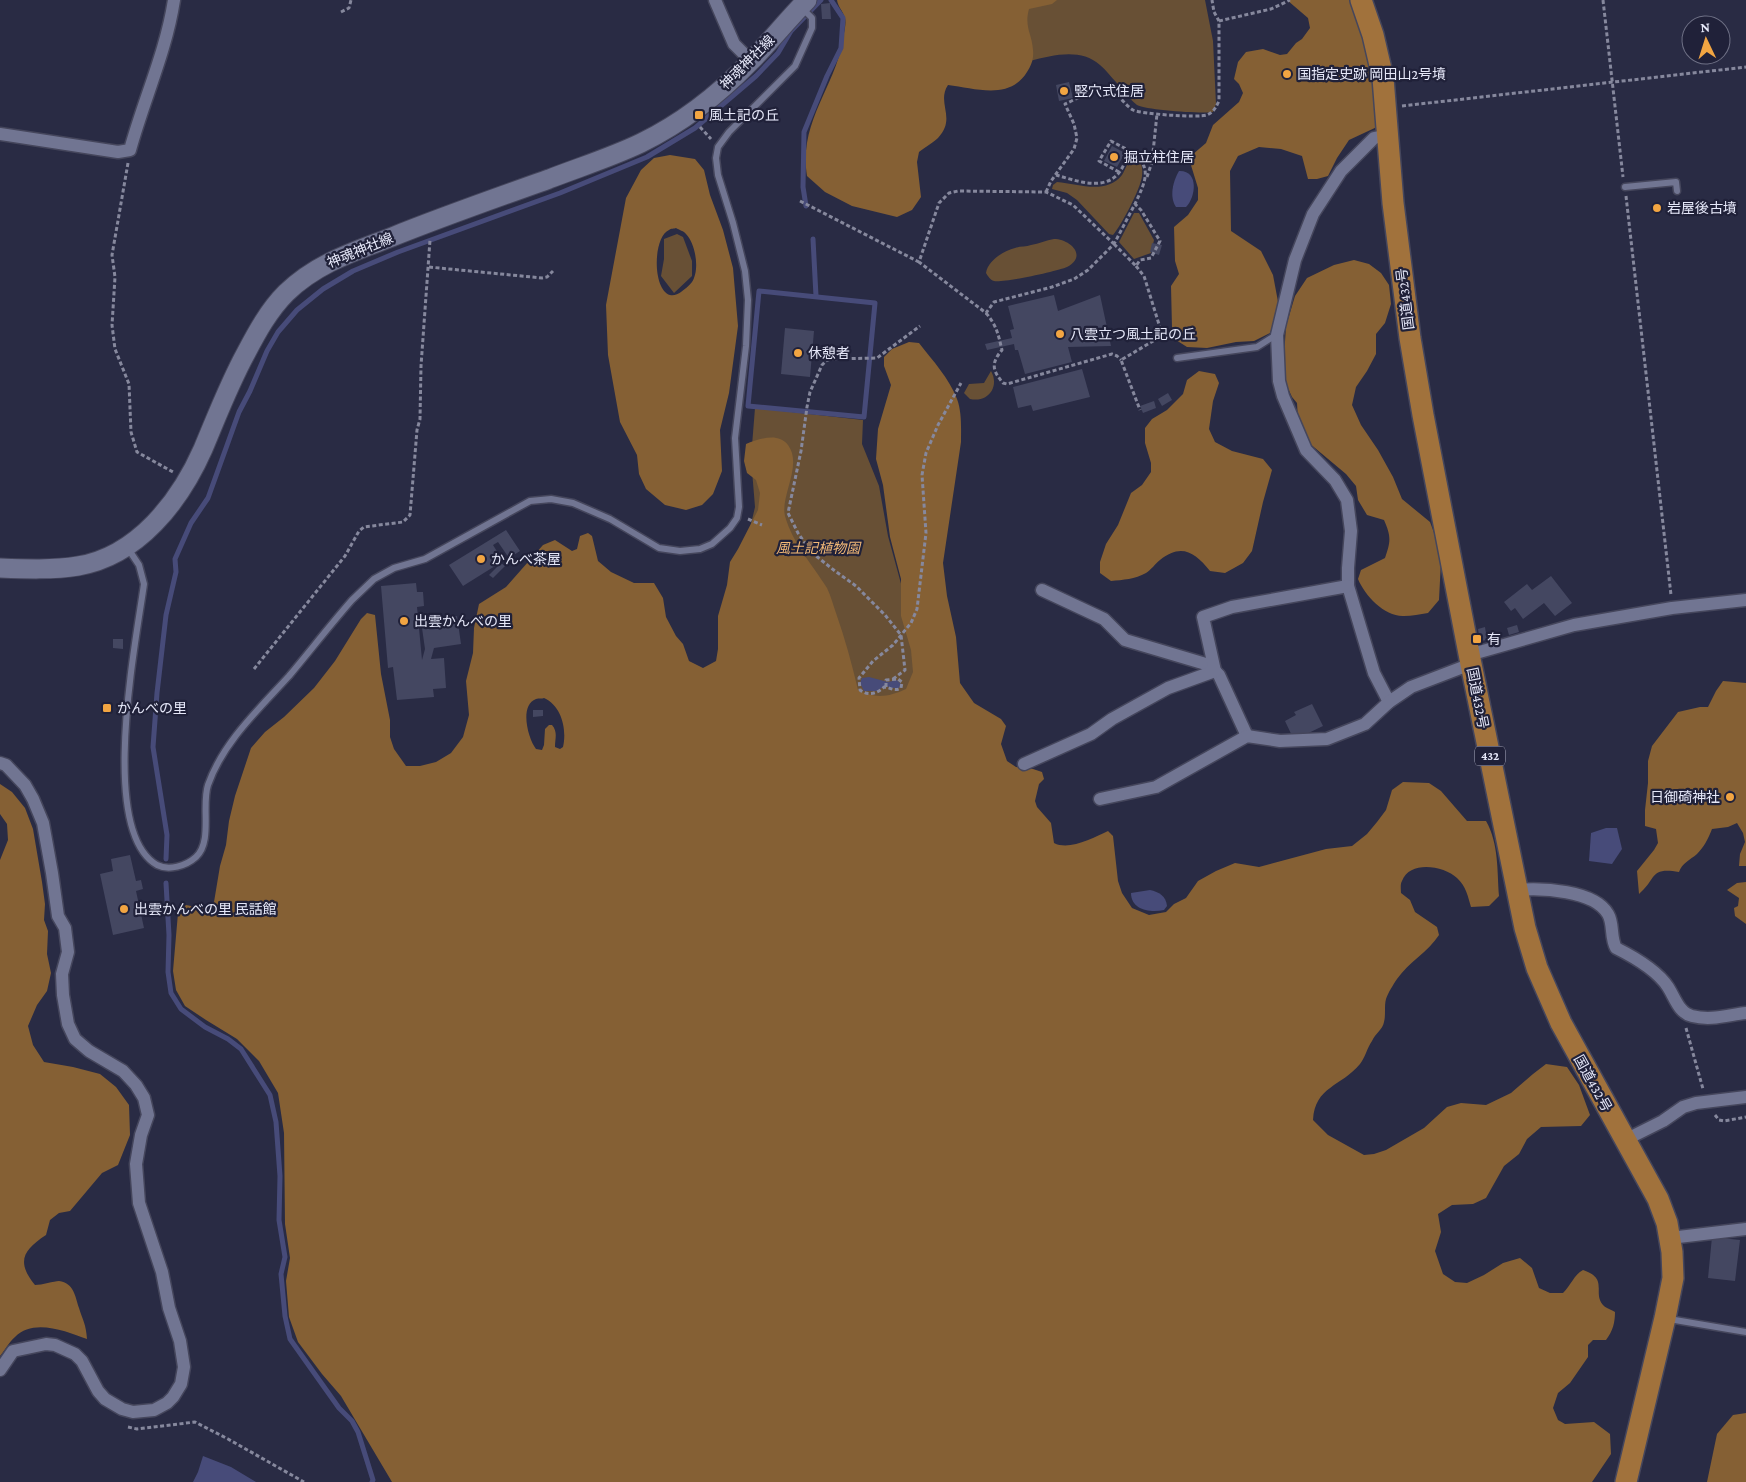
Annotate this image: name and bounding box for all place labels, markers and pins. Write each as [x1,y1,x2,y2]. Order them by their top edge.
place label: 国指定史跡 岡田山2号墳 [1297,66,1446,82]
marker: 国指定史跡 岡田山2号墳 [1281,68,1293,80]
place label: 竪穴式住居 [1074,83,1144,99]
marker: 竪穴式住居 [1058,85,1070,97]
place label: 風土記の丘 [709,107,779,123]
marker: 風土記の丘 [693,109,705,121]
place label: 掘立柱住居 [1124,149,1194,165]
marker: 掘立柱住居 [1108,151,1120,163]
place label: 岩屋後古墳 [1667,200,1737,216]
marker: 岩屋後古墳 [1651,202,1663,214]
place label: 八雲立つ風土記の丘 [1070,326,1196,342]
marker: 八雲立つ風土記の丘 [1054,328,1066,340]
place label: 休憩者 [808,345,850,361]
marker: 休憩者 [792,347,804,359]
place label: かんべ茶屋 [491,551,561,567]
marker: かんべ茶屋 [475,553,487,565]
place label: 出雲かんべの里 [414,613,512,629]
marker: 出雲かんべの里 [398,615,410,627]
place label: 有 [1487,631,1501,647]
marker: 有 [1471,633,1483,645]
place label: かんべの里 [117,700,187,716]
marker: かんべの里 [101,702,113,714]
place label: 日御碕神社 [1650,789,1720,805]
marker: 日御碕神社 [1724,791,1736,803]
place label: 出雲かんべの里 民話館 [134,901,277,917]
marker: 出雲かんべの里 民話館 [118,903,130,915]

